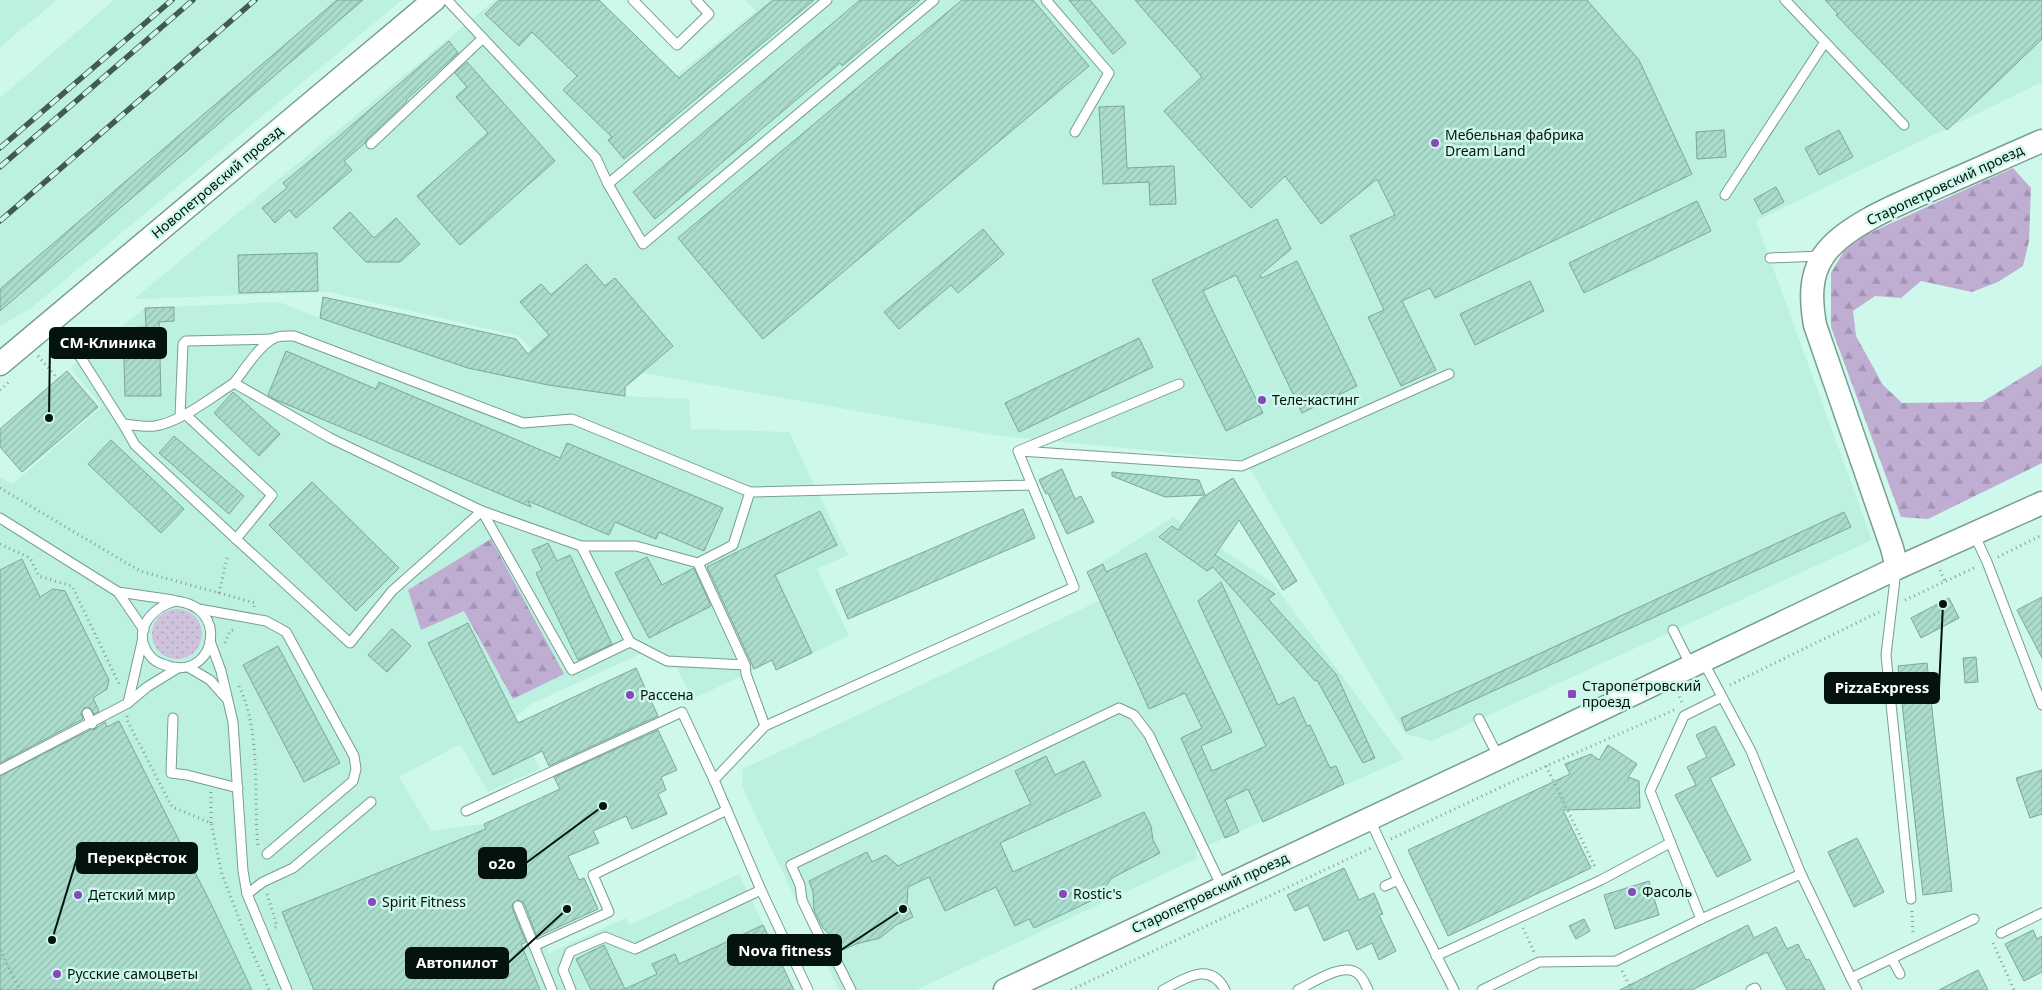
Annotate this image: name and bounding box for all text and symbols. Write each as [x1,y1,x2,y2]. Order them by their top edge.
street label: Новопетровский проезд [147,121,287,242]
place label: Мебельная фабрика Dream Land [1445,125,1584,160]
marker: Мебельная фабрика Dream Land [1429,137,1441,149]
street label: Старопетровский проезд [1863,140,2027,229]
callout: СМ-Клиника [50,328,166,358]
text: СМ-Клиника [60,332,156,352]
place label: Теле-кастинг [1272,390,1359,409]
marker: Теле-кастинг [1256,394,1268,406]
callout: PizzaExpress [1825,673,1939,703]
place label: Старопетровский проезд [1582,676,1701,711]
text: PizzaExpress [1835,677,1929,697]
place label: Рассена [640,685,694,704]
marker: Старопетровский проезд [1566,688,1578,700]
marker: Рассена [624,689,636,701]
callout: Перекрёсток [77,843,197,873]
text: Перекрёсток [87,847,188,867]
callout: o2o [479,848,526,878]
street label: Старопетровский проезд [1128,848,1292,937]
text: o2o [488,853,516,873]
place label: Фасоль [1642,882,1692,901]
place label: Rostic's [1073,884,1122,903]
place label: Детский мир [88,885,175,904]
marker: Фасоль [1626,886,1638,898]
marker: Rostic's [1057,888,1069,900]
marker: Детский мир [72,889,84,901]
place label: Spirit Fitness [382,892,466,911]
marker: Spirit Fitness [366,896,378,908]
callout: Nova fitness [728,935,841,965]
text: Nova fitness [738,940,832,960]
callout: Автопилот [406,948,508,978]
text: Автопилот [416,952,498,972]
place label: Русские самоцветы [67,964,198,983]
marker: Русские самоцветы [51,968,63,980]

